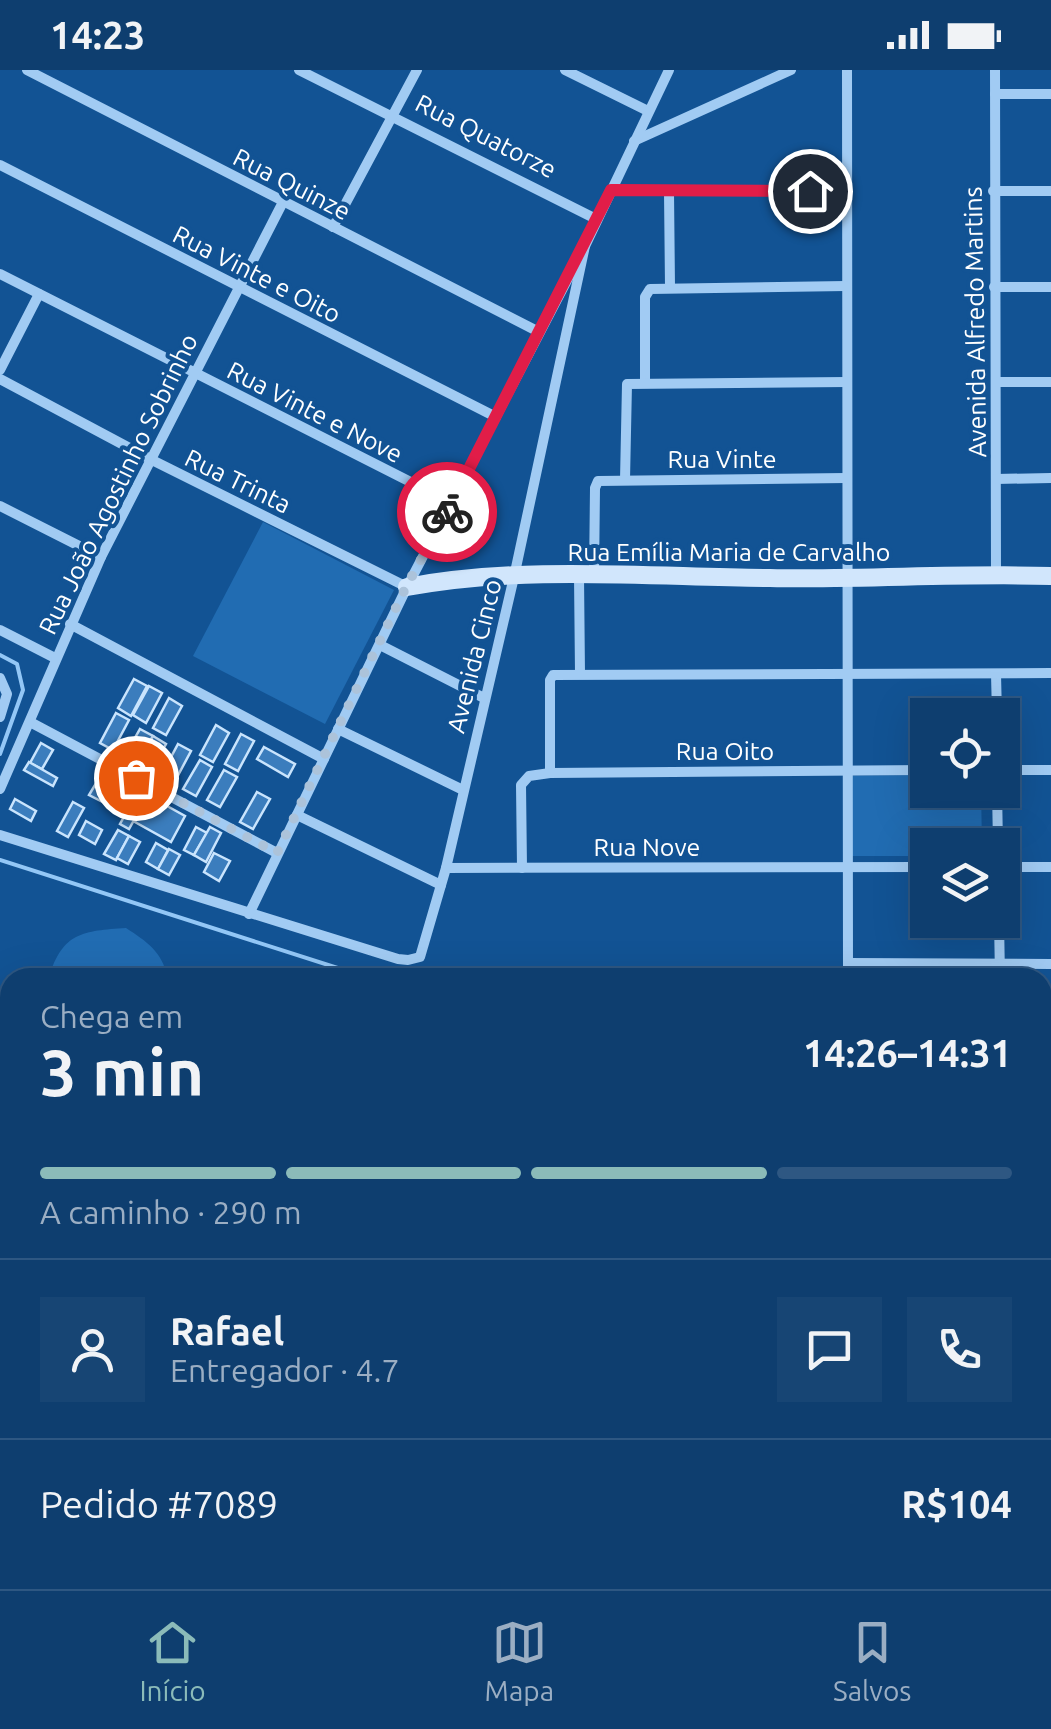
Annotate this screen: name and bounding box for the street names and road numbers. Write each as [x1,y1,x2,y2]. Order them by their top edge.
street label: Rua Quatorze [411,89,561,183]
street label: Rua Quinze [229,143,355,225]
street label: Avenida Alfredo Martins [959,186,991,458]
street label: Rua Vinte e Oito [169,220,345,328]
street label: Rua João Agostinho Sobrinho [33,329,203,639]
street label: Rua Vinte e Nove [223,356,407,468]
street label: Rua Trinta [181,443,295,519]
street label: Rua Vinte [667,445,777,473]
street label: Rua Emília Maria de Carvalho [568,538,890,566]
street label: Avenida Cinco [441,576,507,736]
street label: Rua Oito [676,737,774,765]
street label: Rua Nove [594,833,700,861]

